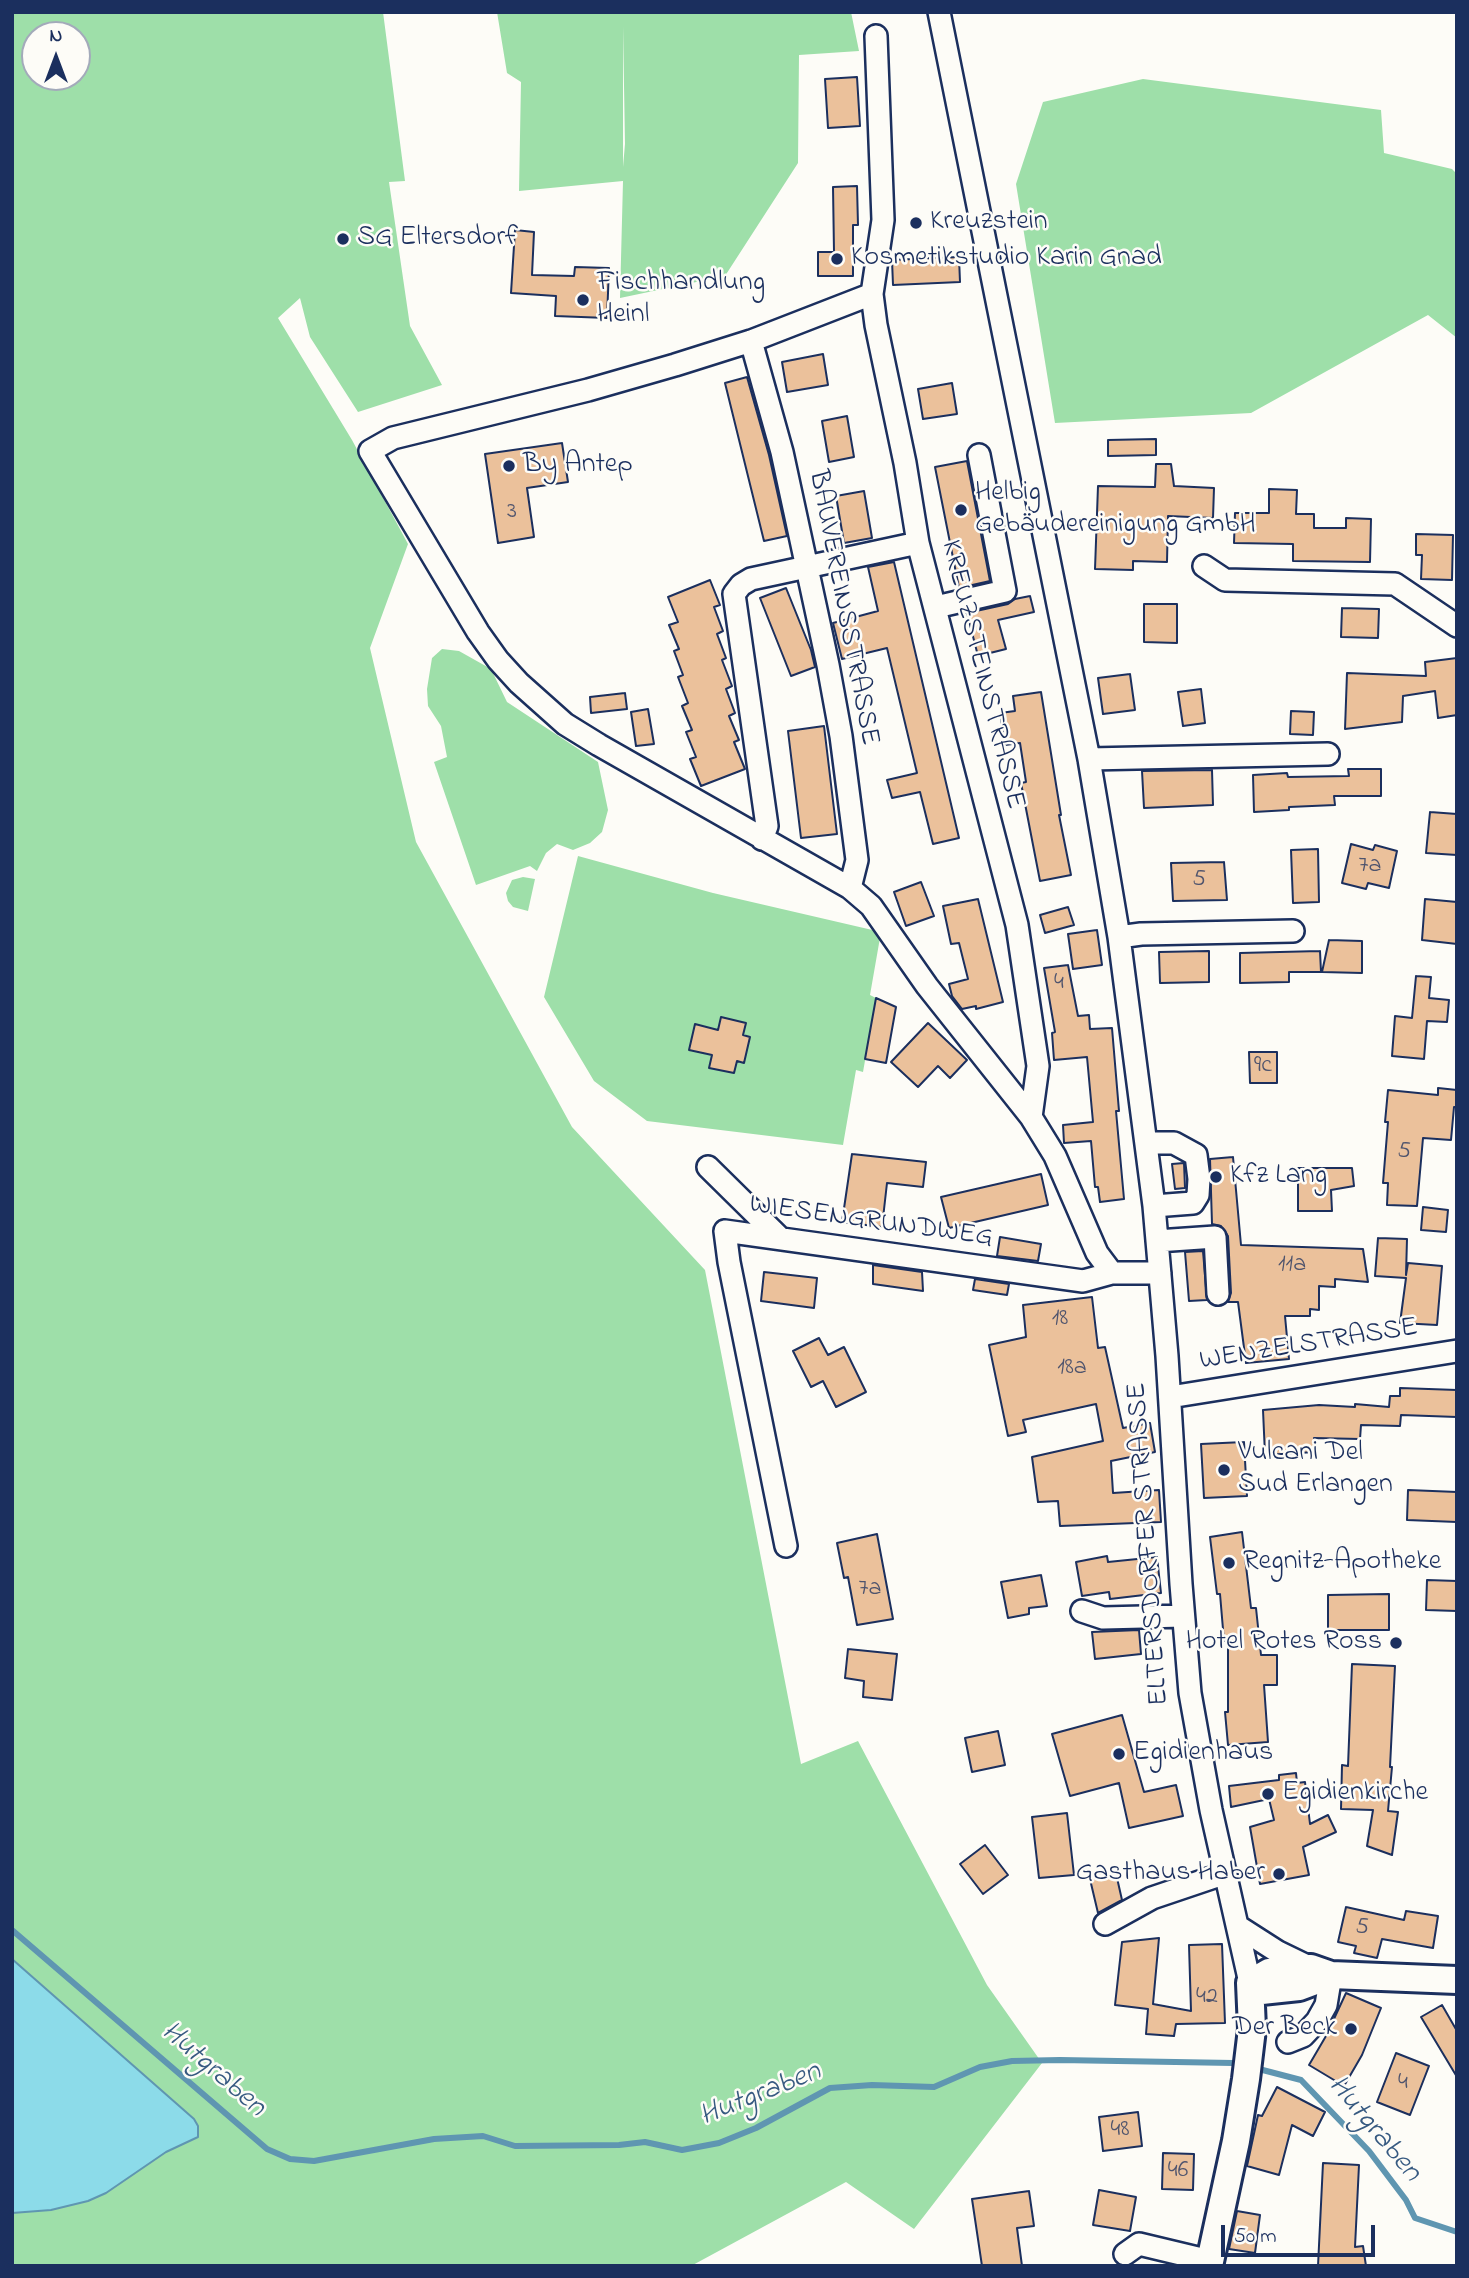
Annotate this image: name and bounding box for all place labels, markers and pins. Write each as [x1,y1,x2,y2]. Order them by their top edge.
place label: Kreuzstein [930,206,1048,240]
marker: Kreuzstein [908,215,924,231]
place label: SG Eltersdorf [357,222,518,256]
marker: SG Eltersdorf [335,231,351,247]
place label: Kosmetikstudio Karin Gnad [851,242,1162,276]
marker: Kosmetikstudio Karin Gnad [829,251,845,267]
place label: Fischhandlung Heinl [597,267,765,333]
marker: Fischhandlung Heinl [575,292,591,308]
place label: By Antep [523,449,633,483]
marker: By Antep [501,458,517,474]
place label: Helbig Gebäudereinigung GmbH [975,477,1256,543]
marker: Helbig Gebäudereinigung GmbH [953,502,969,518]
place label: Kfz Lang [1230,1160,1327,1194]
marker: Kfz Lang [1208,1169,1224,1185]
place label: Vulcani Del Sud Erlangen [1238,1437,1393,1503]
marker: Vulcani Del Sud Erlangen [1216,1462,1232,1478]
place label: Regnitz-Apotheke [1243,1546,1441,1580]
marker: Regnitz-Apotheke [1221,1555,1237,1571]
place label: Hotel Rotes Ross [1186,1626,1382,1660]
marker: Hotel Rotes Ross [1388,1635,1404,1651]
place label: Egidienhaus [1133,1737,1273,1771]
marker: Egidienhaus [1111,1746,1127,1762]
place label: Egidienkirche [1282,1777,1428,1811]
marker: Egidienkirche [1260,1786,1276,1802]
place label: Gasthaus Haber [1076,1857,1265,1891]
marker: Gasthaus Haber [1271,1866,1287,1882]
place label: Der Beck [1232,2012,1337,2046]
marker: Der Beck [1343,2021,1359,2037]

